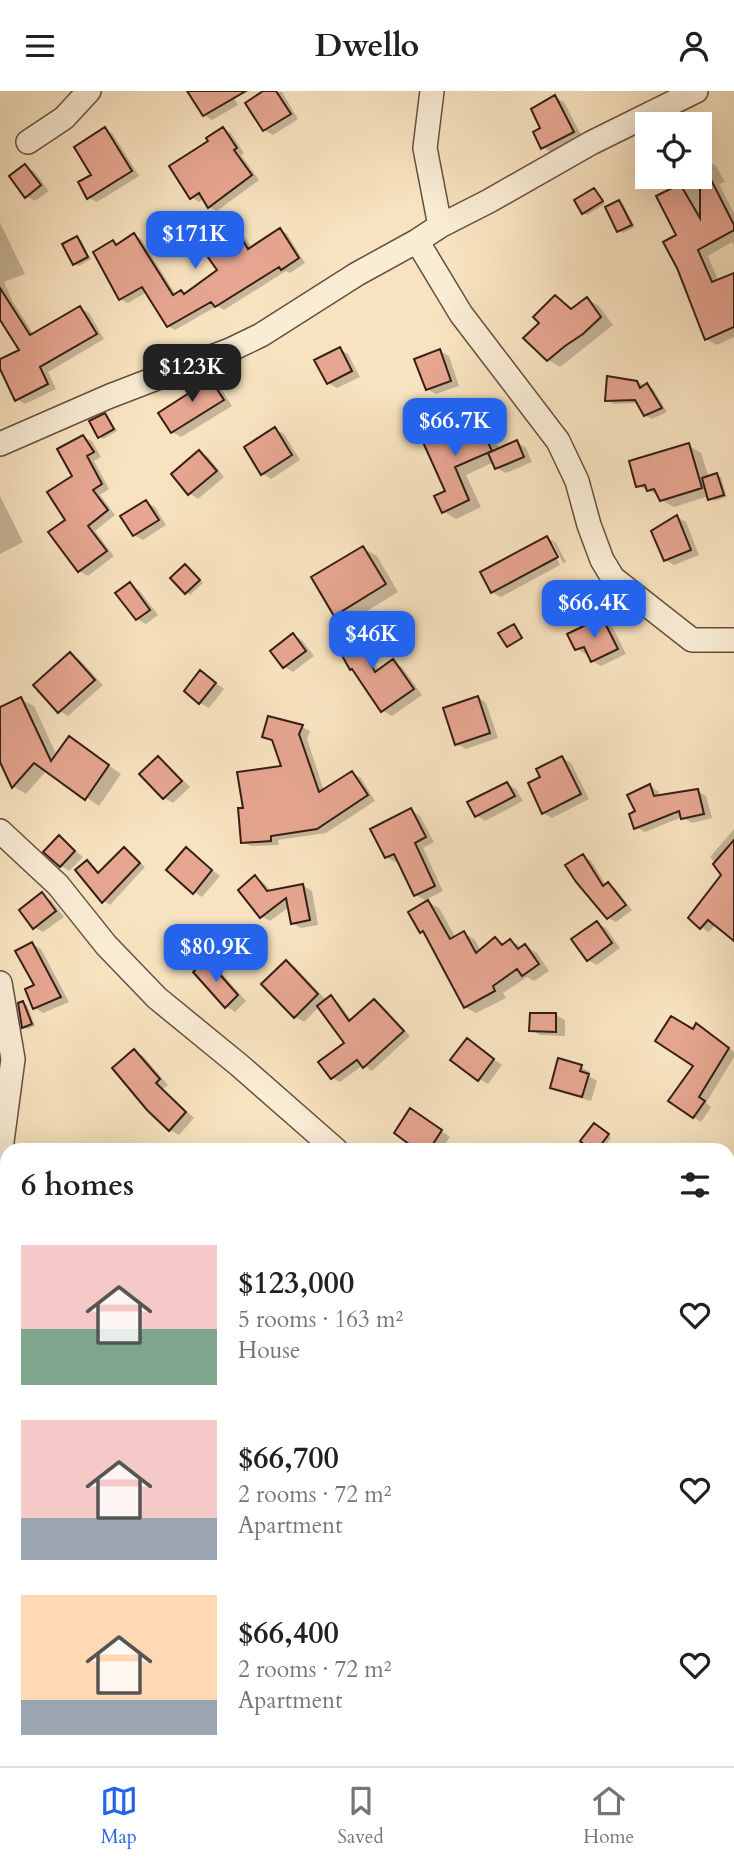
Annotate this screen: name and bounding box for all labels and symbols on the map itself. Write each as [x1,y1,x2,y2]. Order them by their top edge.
pin: $171K [146,211,244,271]
pin: $123K [143,345,241,404]
pin: $66.7K [398,399,512,458]
pin: $66.4K [537,581,651,640]
pin: $46K [331,611,413,671]
pin: $80.9K [159,925,273,984]

